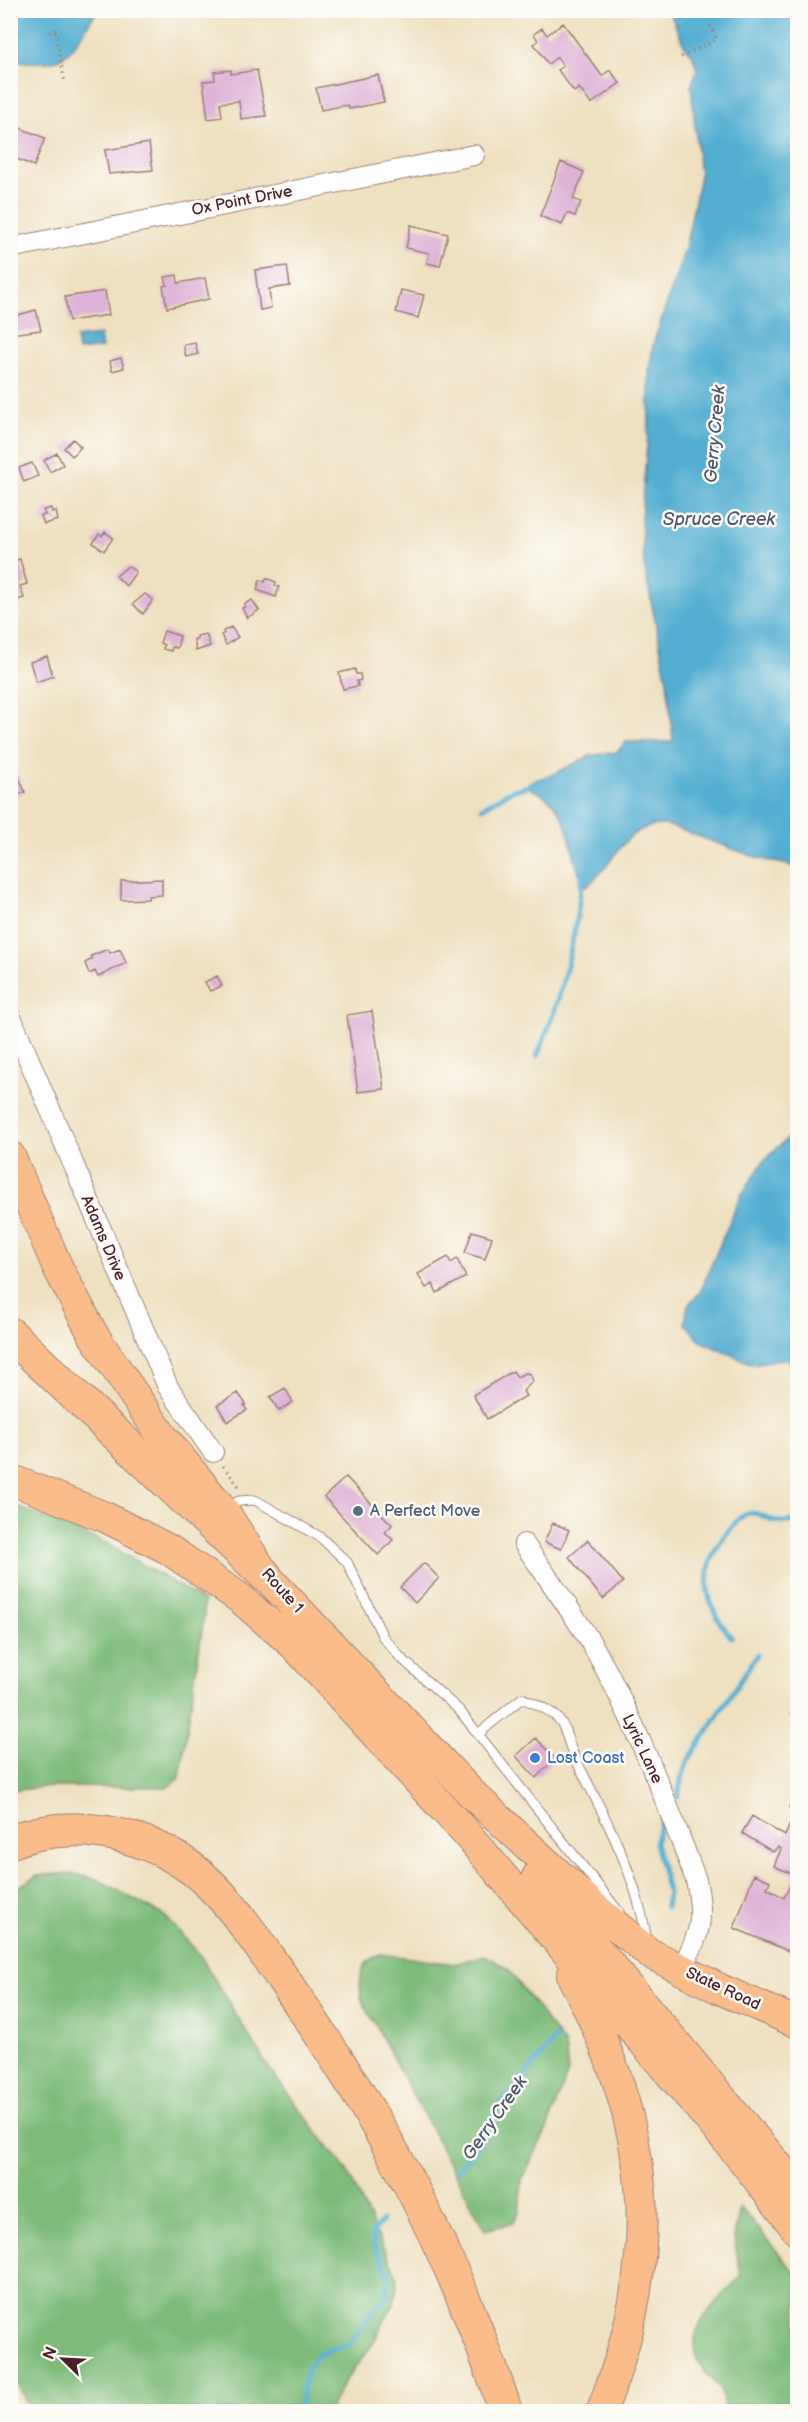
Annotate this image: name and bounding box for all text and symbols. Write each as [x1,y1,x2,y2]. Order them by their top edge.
street label: Ox Point Drive [190,182,294,220]
water label: Gerry Creek [700,383,730,484]
water label: Spruce Creek [663,509,776,530]
street label: Adams Drive [77,1193,130,1284]
place label: A Perfect Move [370,1502,481,1521]
marker: A Perfect Move [351,1504,365,1518]
street label: Route 1 [257,1565,307,1617]
street label: Lyric Lane [618,1711,667,1787]
place label: Lost Coast [547,1749,624,1768]
marker: Lost Coast [528,1751,542,1765]
street label: State Road [683,1963,763,2015]
water label: Gerry Creek [458,2071,532,2164]
north arrow [33,2329,93,2389]
text: N [40,2344,62,2363]

